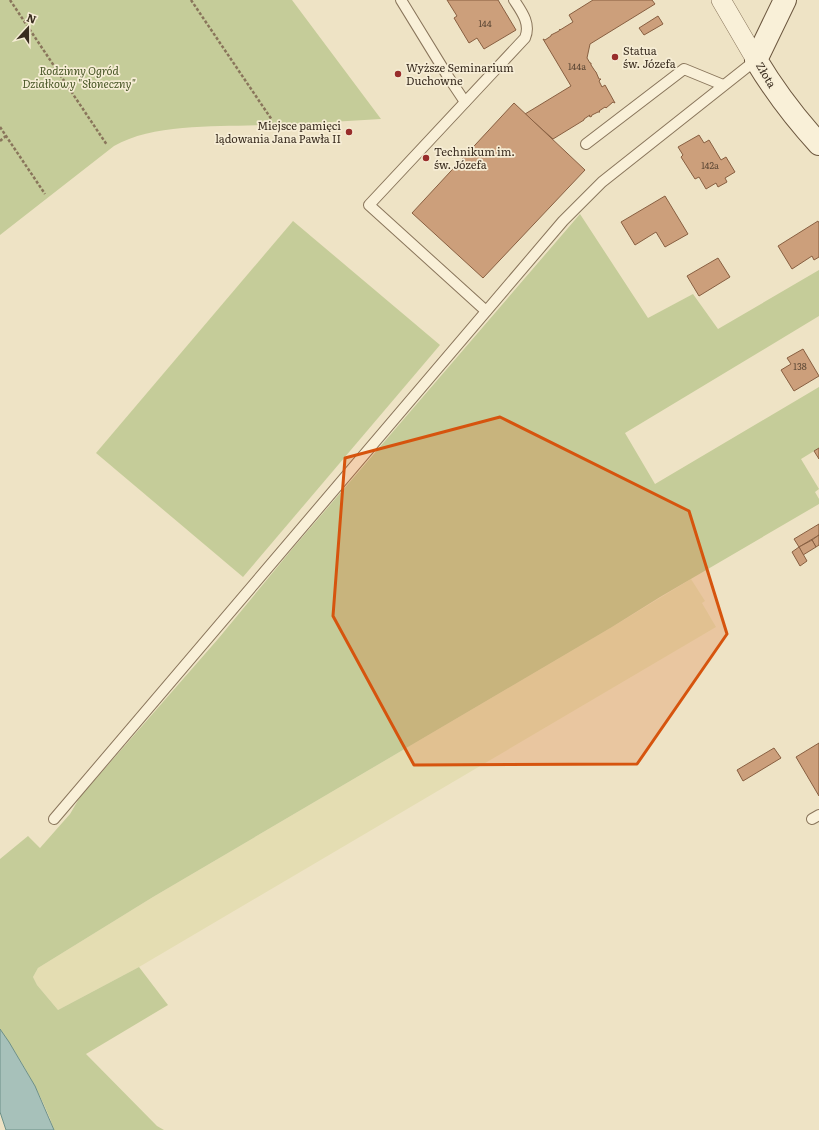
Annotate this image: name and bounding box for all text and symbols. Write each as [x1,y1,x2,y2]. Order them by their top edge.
north arrow [8,8,48,48]
text: N [25,9,39,27]
house number: 144 [478,16,492,30]
place label: Statua św. Józefa [623,42,676,71]
marker: Statua św. Józefa [610,52,620,62]
place label: Wyższe Seminarium Duchowne [406,59,514,88]
house number: 144a [568,59,586,73]
street label: Złota [753,59,781,90]
park label: Rodzinny Ogród Działkowy "Słoneczny" [22,62,136,91]
marker: Wyższe Seminarium Duchowne [393,69,403,79]
place label: Miejsce pamięci lądowania Jana Pawła II [215,117,341,146]
marker: Miejsce pamięci lądowania Jana Pawła II [344,127,354,137]
place label: Technikum im. św. Józefa [434,143,515,172]
marker: Technikum im. św. Józefa [421,153,431,163]
house number: 142a [701,158,719,172]
house number: 138 [793,359,807,373]

